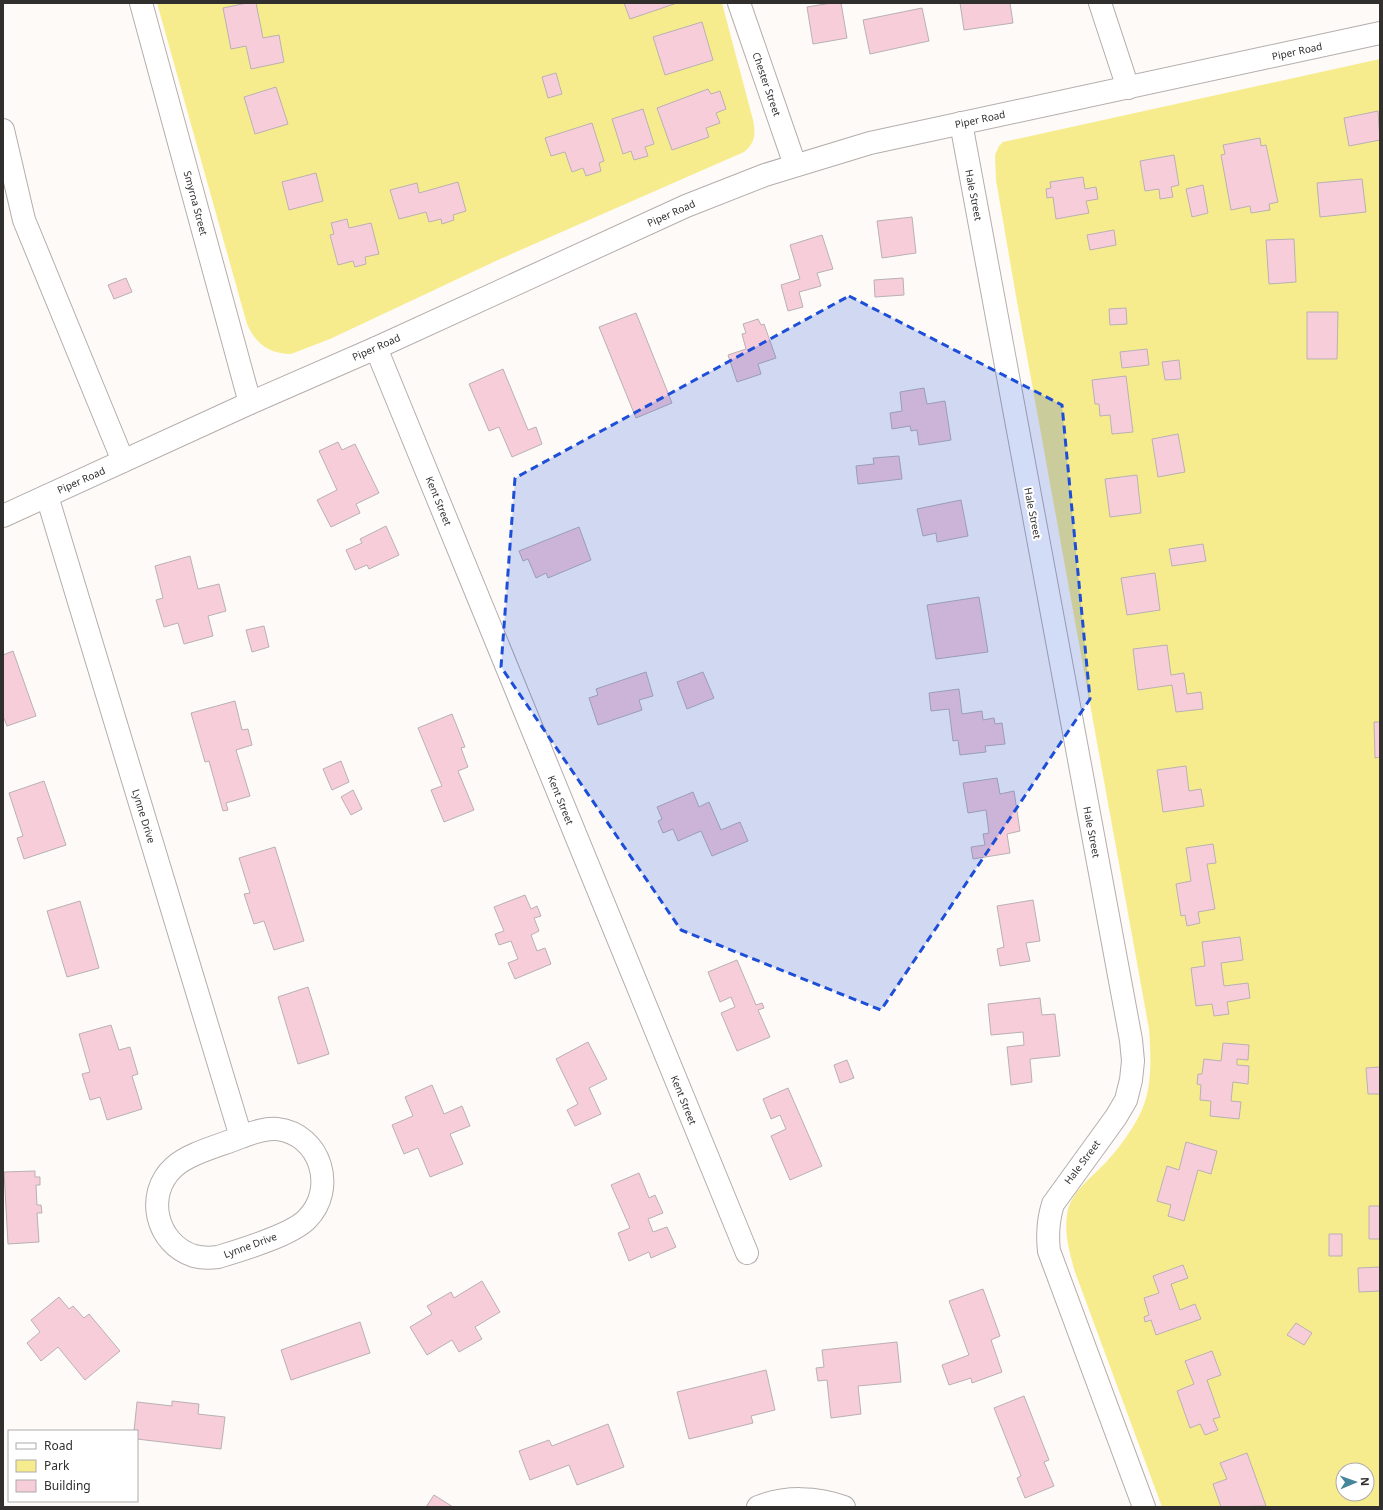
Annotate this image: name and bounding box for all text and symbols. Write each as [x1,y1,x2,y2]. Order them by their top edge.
street label: Piper Road [1271,39,1323,63]
street label: Chester Street [750,50,785,118]
street label: Piper Road [954,107,1006,131]
street label: Hale Street [962,168,986,222]
street label: Smyrna Street [181,169,211,237]
street label: Piper Road [645,196,697,230]
street label: Piper Road [350,330,402,364]
street label: Piper Road [55,463,107,497]
street label: Kent Street [423,474,455,528]
street label: Hale Street [1021,486,1045,540]
street label: Kent Street [545,773,577,827]
street label: Lynne Drive [129,787,159,845]
street label: Hale Street [1080,805,1104,859]
street label: Kent Street [668,1073,700,1127]
street label: Hale Street [1061,1137,1103,1187]
street label: Lynne Drive [221,1229,279,1261]
legend [8,1430,138,1502]
text: Road [44,1437,73,1454]
text: Park [44,1457,70,1474]
north arrow [1335,1462,1375,1502]
text: Building [44,1477,91,1494]
text: N [1358,1477,1373,1486]

